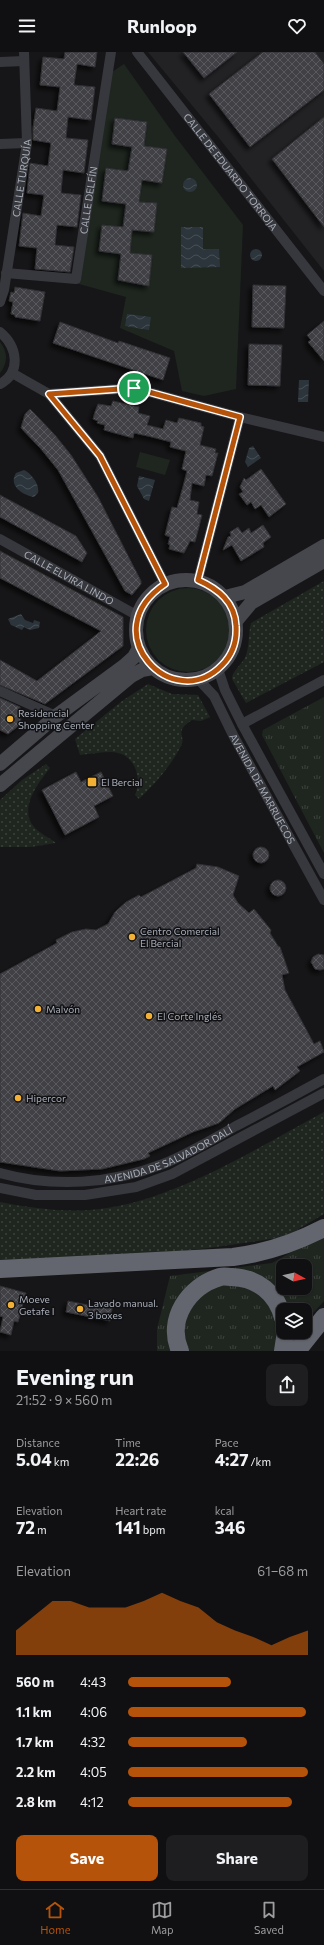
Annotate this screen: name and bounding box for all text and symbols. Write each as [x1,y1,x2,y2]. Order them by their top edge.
icon: menu [16,15,38,37]
text: Runloop [127,15,197,37]
icon: heart [286,15,308,37]
street label: CALLE DE EDUARDO TORROJA [181,111,280,233]
street label: CALLE TURQUÍA [10,139,33,218]
street label: CALLE DELFÍN [77,166,99,235]
pin [117,371,151,405]
icon: arrive [123,377,145,399]
street label: CALLE ELVIRA LINDO [22,548,116,607]
place label: Residencial Shopping Center [18,707,94,731]
marker: Residencial Shopping Center [5,714,15,724]
street label: AVENIDA DE MARRUECOS [227,731,298,846]
marker: El Bercial [86,776,98,788]
place label: El Bercial [101,776,142,788]
place label: Centro Comercial El Bercial [140,925,220,949]
marker: Centro Comercial El Bercial [127,932,137,942]
place label: Malvón [46,1003,80,1015]
marker: Malvón [33,1004,43,1014]
place label: El Corte Inglés [157,1010,222,1022]
marker: El Corte Inglés [144,1011,154,1021]
place label: Hipercor [26,1092,66,1104]
marker: Hipercor [13,1093,23,1103]
street label: AVENIDA DE SALVADOR DALÍ [103,1123,235,1185]
north arrow [276,1259,312,1295]
map controls [276,1259,312,1339]
place label: Moeve Getafe I [19,1293,55,1317]
place label: Lavado manual. 3 boxes [88,1297,158,1321]
marker: Moeve Getafe I [6,1300,16,1310]
button: layers [276,1303,312,1339]
marker: Lavado manual. 3 boxes [75,1304,85,1314]
text: Evening run [16,1363,134,1390]
button: share [266,1364,308,1406]
text: 21:52 · 9 × 560 m [16,1392,112,1408]
text: Distance [16,1436,60,1449]
text: Time [115,1436,141,1449]
text: Pace [215,1436,239,1449]
text: 5.04 [16,1449,52,1470]
text: 22:26 [115,1449,159,1470]
text: 4:27 [215,1449,249,1470]
text: km [52,1455,69,1468]
text: /km [249,1455,271,1468]
text: Elevation [16,1504,62,1517]
text: Heart rate [115,1504,166,1517]
text: kcal [215,1504,234,1517]
text: 72 [16,1517,35,1538]
text: 141 [115,1517,141,1538]
text: 346 [215,1517,245,1538]
text: m [35,1523,47,1536]
text: bpm [141,1523,165,1536]
text: Elevation [16,1563,71,1579]
text: 61–68 m [257,1563,308,1579]
text: 560 m [16,1674,54,1690]
text: 4:43 [80,1674,106,1690]
text: 1.1 km [16,1704,52,1720]
text: 4:06 [80,1704,107,1720]
text: 1.7 km [16,1734,54,1750]
text: 4:32 [80,1734,105,1750]
text: 2.2 km [16,1764,56,1780]
text: 4:05 [80,1764,107,1780]
text: 2.8 km [16,1794,56,1810]
text: 4:12 [80,1794,104,1810]
button: Save [16,1835,158,1881]
button: Share [166,1835,308,1881]
tab: Home [40,1899,70,1936]
tab: Map [151,1899,174,1936]
tab: Saved [254,1899,284,1936]

